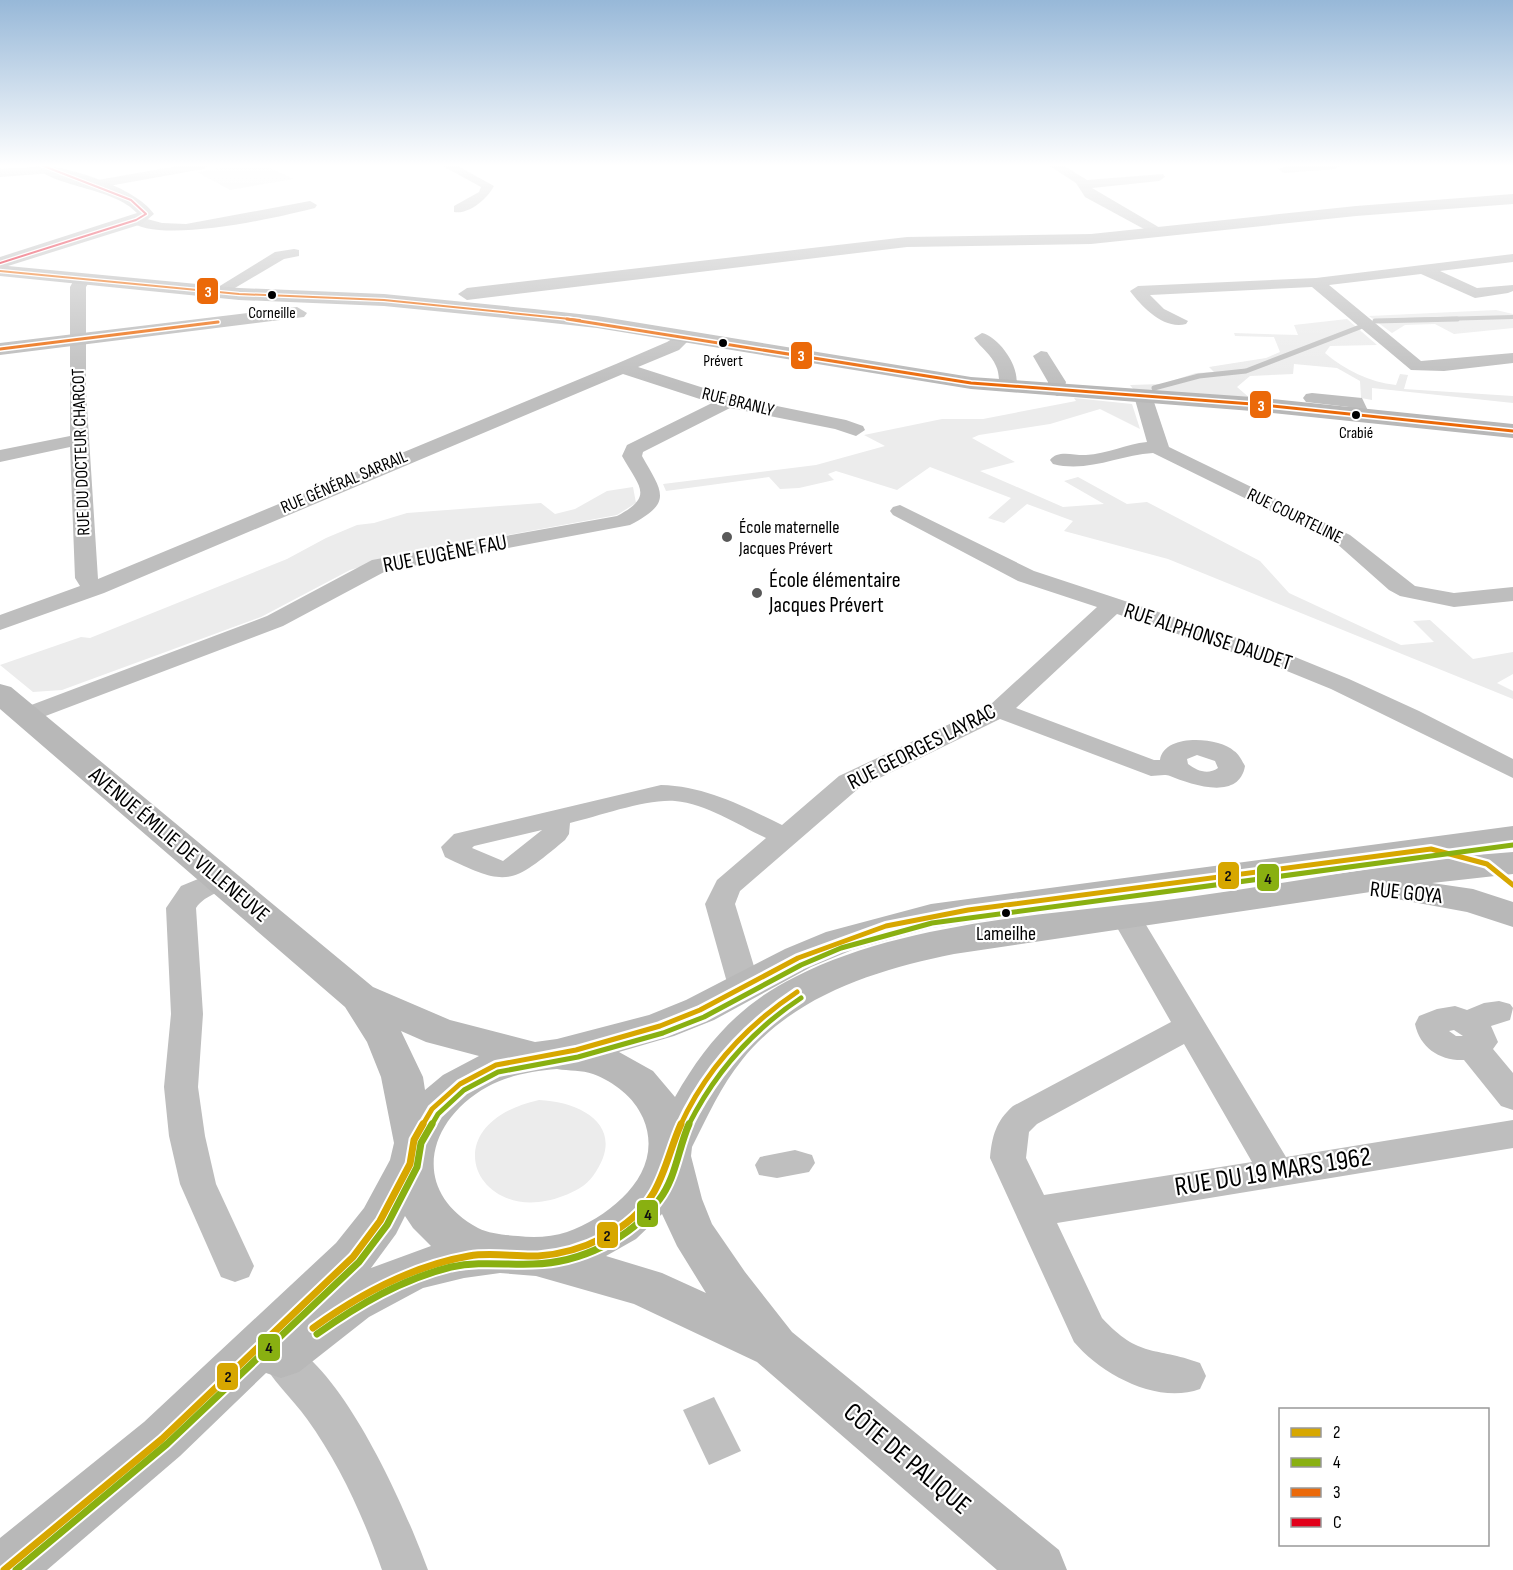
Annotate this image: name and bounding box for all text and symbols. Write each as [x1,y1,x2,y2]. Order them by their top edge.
line badge: 3 [196,277,219,305]
text: 3 [204,283,212,302]
marker: Corneille [266,289,278,301]
place label: Corneille [248,304,296,323]
marker: Prévert [717,337,729,349]
line badge: 3 [790,341,813,370]
text: 3 [797,347,805,366]
place label: Prévert [703,352,743,371]
street label: RUE DU DOCTEUR CHARCOT [68,368,94,536]
street label: RUE BRANLY [700,383,777,421]
line badge: 3 [1249,390,1272,419]
text: 3 [1257,397,1265,416]
marker: Crabié [1350,409,1362,421]
place label: Crabié [1339,424,1373,443]
street label: RUE GÉNÉRAL SARRAIL [277,446,411,518]
street label: RUE COURTELINE [1244,484,1346,548]
place label: École maternelle Jacques Prévert [738,517,839,559]
street label: RUE EUGÈNE FAU [381,529,509,579]
marker: École maternelle Jacques Prévert [720,530,734,544]
place label: École élémentaire Jacques Prévert [768,567,901,619]
marker: École élémentaire Jacques Prévert [750,586,764,600]
street label: RUE ALPHONSE DAUDET [1121,597,1295,677]
street label: RUE GEORGES LAYRAC [843,698,1001,796]
street label: AVENUE ÉMILIE DE VILLENEUVE [82,761,275,928]
line badge: 2 [1217,861,1240,890]
line badge: 4 [1256,863,1280,892]
text: 2 [1224,867,1232,886]
text: 4 [1264,870,1272,889]
street label: RUE GOYA [1368,876,1444,910]
marker: Lameilhe [1000,907,1012,919]
place label: Lameilhe [976,922,1036,946]
street label: RUE DU 19 MARS 1962 [1173,1141,1373,1203]
line badge: 4 [636,1199,659,1228]
text: 4 [644,1206,652,1225]
line badge: 2 [596,1221,619,1249]
text: 2 [603,1227,611,1246]
line badge: 4 [257,1333,281,1362]
text: 4 [265,1339,273,1358]
line badge: 2 [216,1362,239,1391]
text: 2 [224,1368,232,1387]
street label: CÔTE DE PALIQUE [837,1396,977,1522]
legend [1279,1408,1489,1546]
text: 2 [1333,1422,1340,1443]
text: 4 [1333,1452,1341,1473]
text: 3 [1333,1482,1341,1503]
text: C [1333,1512,1342,1533]

